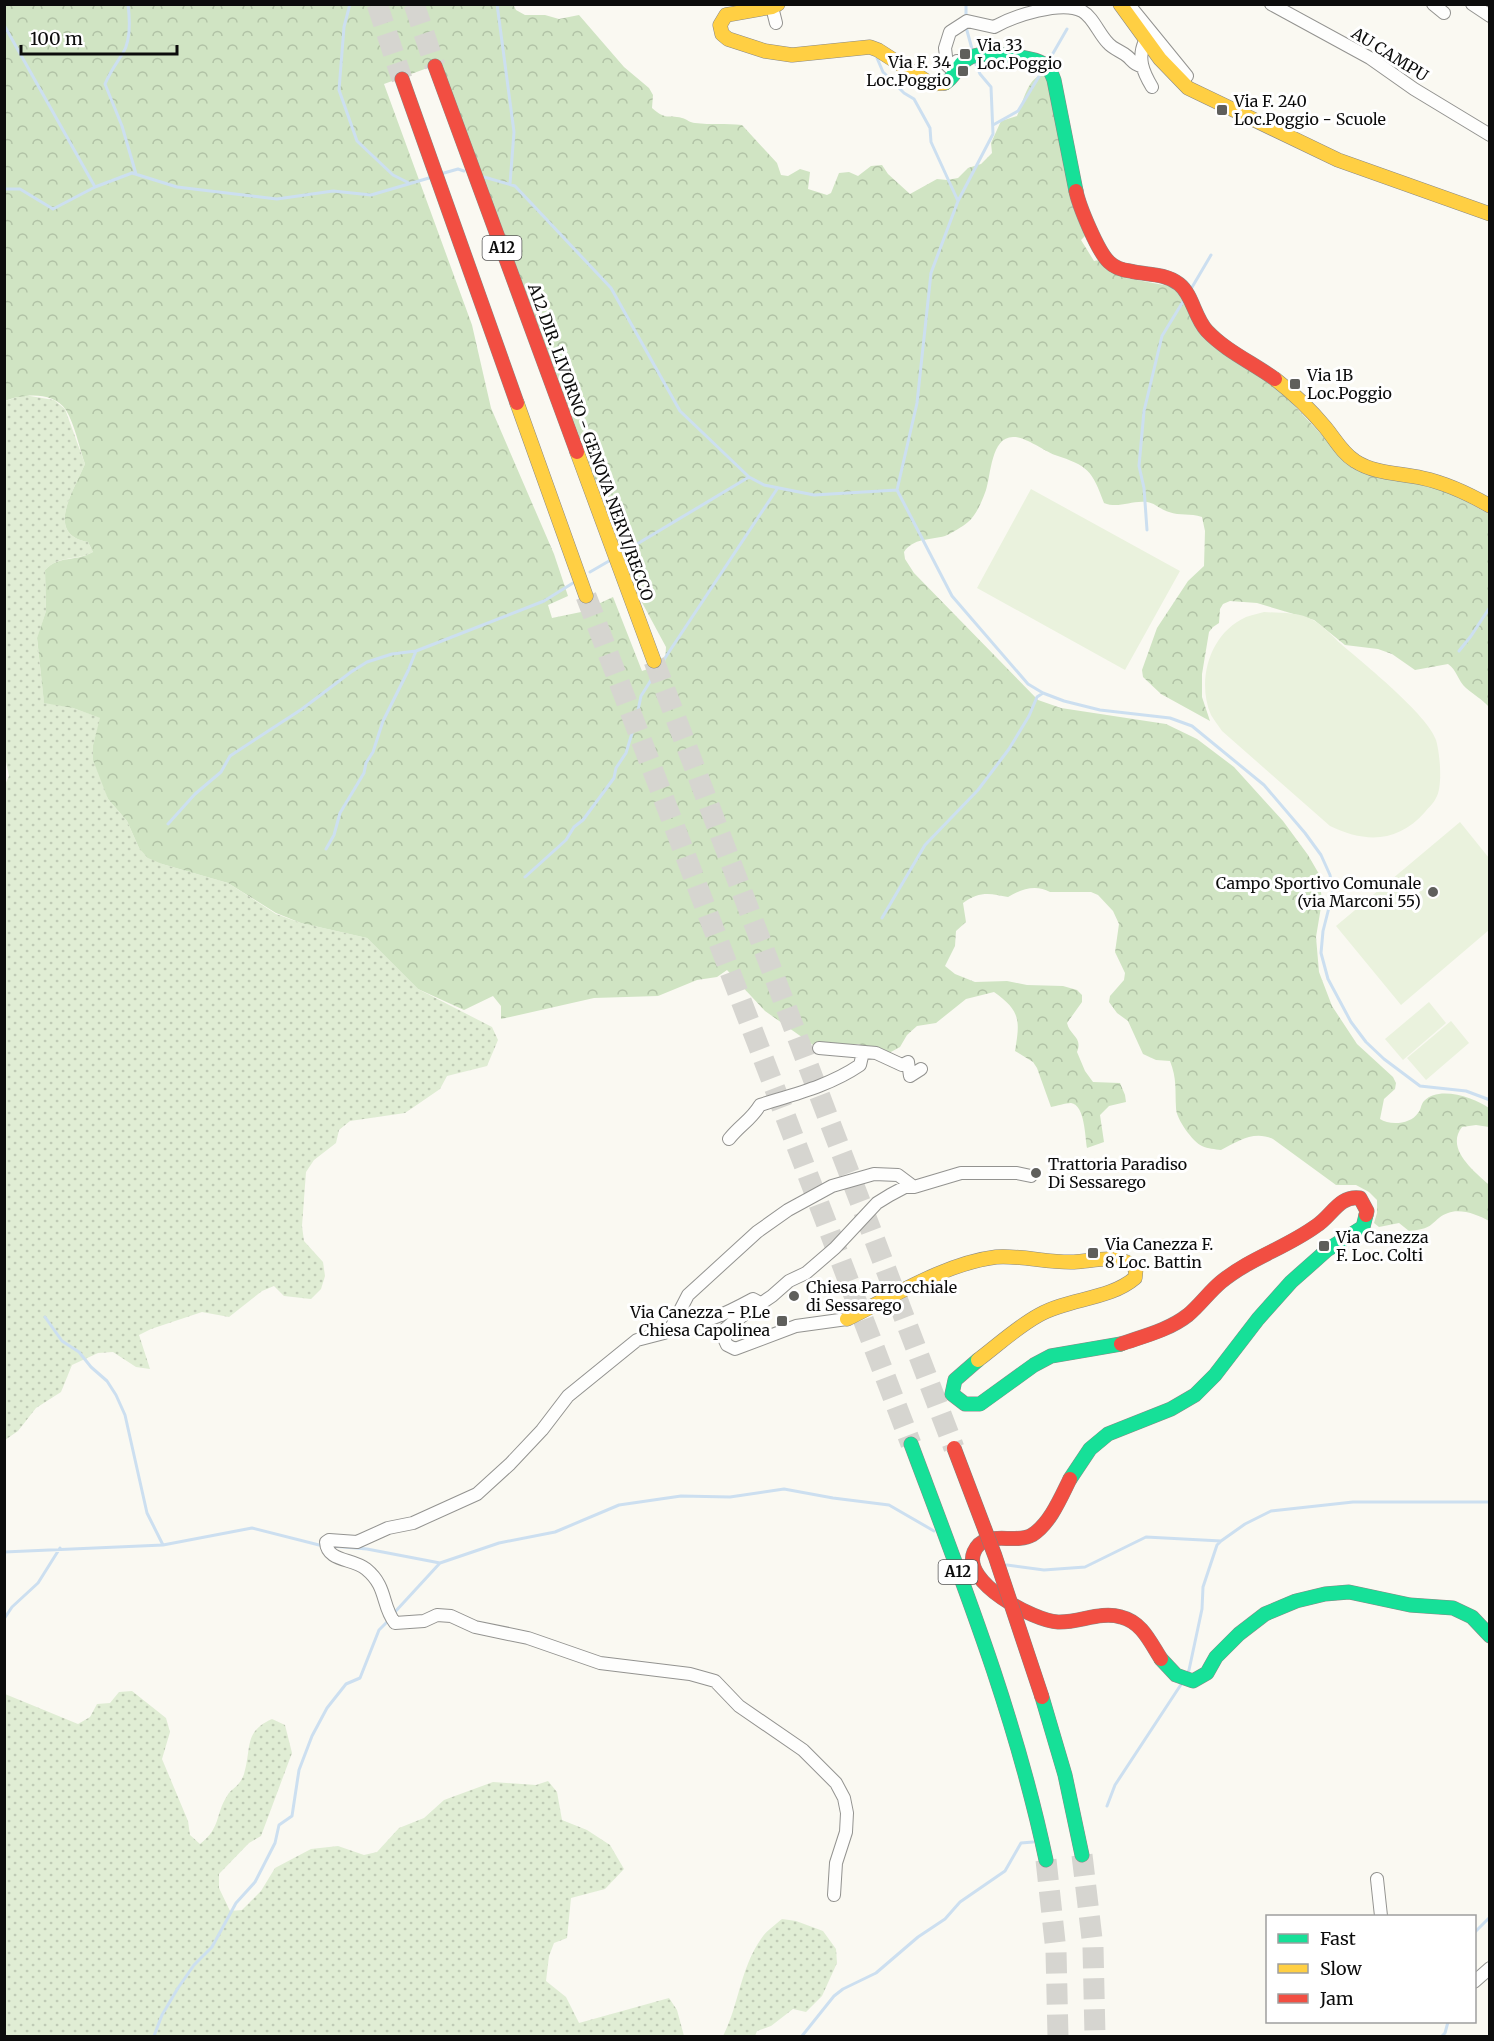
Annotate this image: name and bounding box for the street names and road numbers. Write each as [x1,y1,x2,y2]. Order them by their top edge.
street label: AU CAMPU [1347,22,1432,85]
road number: A12 [482,236,522,260]
street label: A12 DIR. LIVORNO - GENOVA NERVI/RECCO [524,280,658,604]
road number: A12 [938,1560,978,1584]

